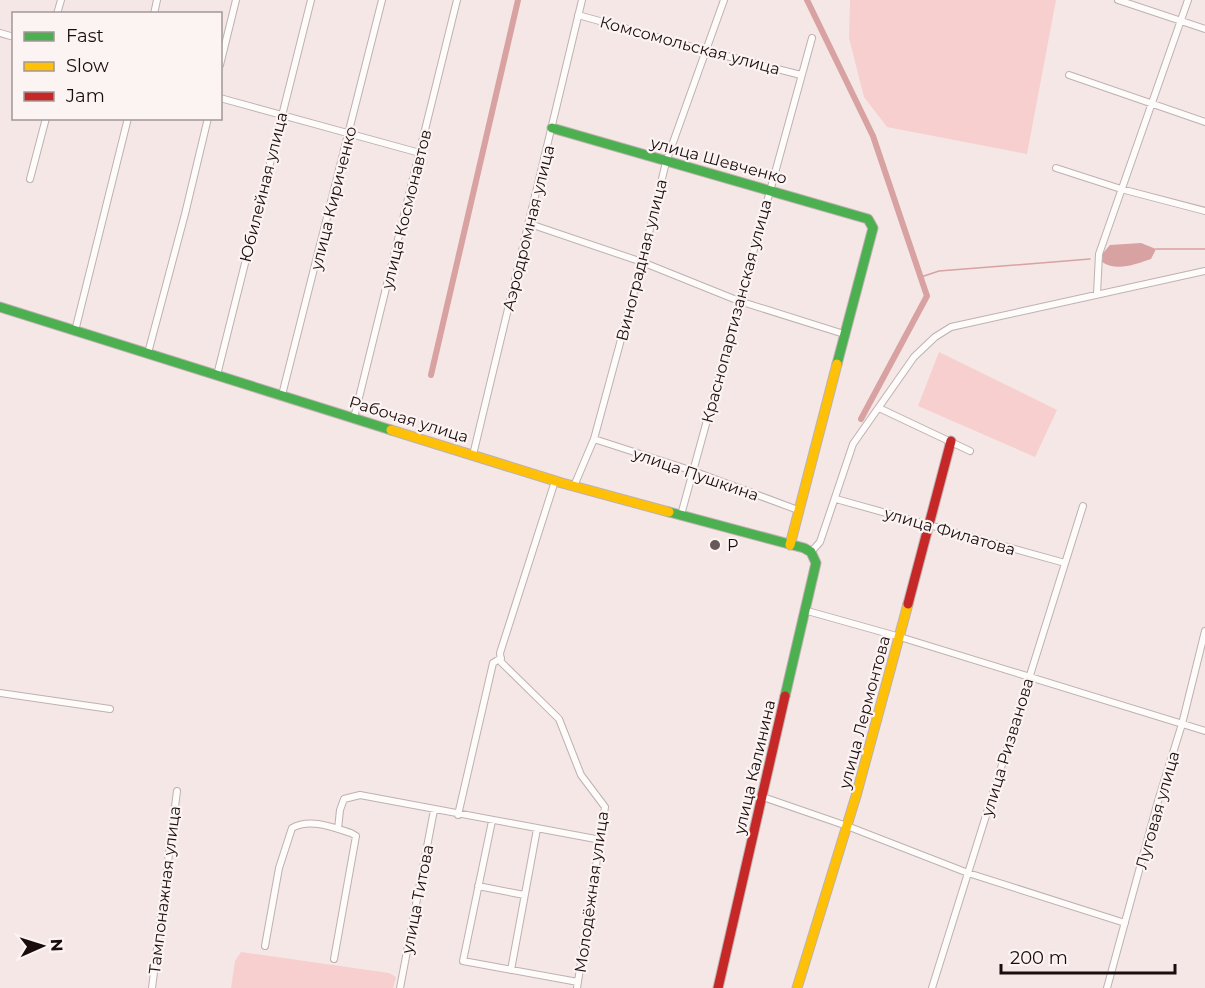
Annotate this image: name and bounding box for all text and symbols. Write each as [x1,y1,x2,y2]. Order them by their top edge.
legend [12,12,222,120]
street label: Комсомольская улица [598,12,782,79]
text: Fast [66,25,104,47]
text: Slow [66,55,109,77]
text: Jam [65,85,105,107]
street label: Юбилейная улица [236,110,291,264]
street label: улица Кириченко [306,124,361,273]
street label: улица Космонавтов [377,127,436,292]
street label: улица Шевченко [647,133,789,188]
street label: Аэродромная улица [499,143,558,313]
street label: Виноградная улица [612,177,671,343]
street label: Краснопартизанская улица [697,197,776,425]
street label: Рабочая улица [347,392,471,447]
street label: улица Пушкина [630,444,761,505]
street label: улица Филатова [881,503,1018,559]
place label: Р [727,536,738,555]
marker: Р [708,538,722,552]
street label: улица Лермонтова [835,634,894,792]
street label: улица Ризванова [977,676,1038,820]
street label: улица Калинина [730,698,779,837]
street label: Луговая улица [1132,749,1183,871]
street label: Тампонажная улица [145,805,184,975]
street label: Молодёжная улица [571,810,612,974]
street label: улица Титова [397,843,437,956]
north arrow [12,916,72,976]
scale bar [1001,937,1175,975]
text: N [47,938,66,952]
text: 200 m [1010,947,1068,969]

